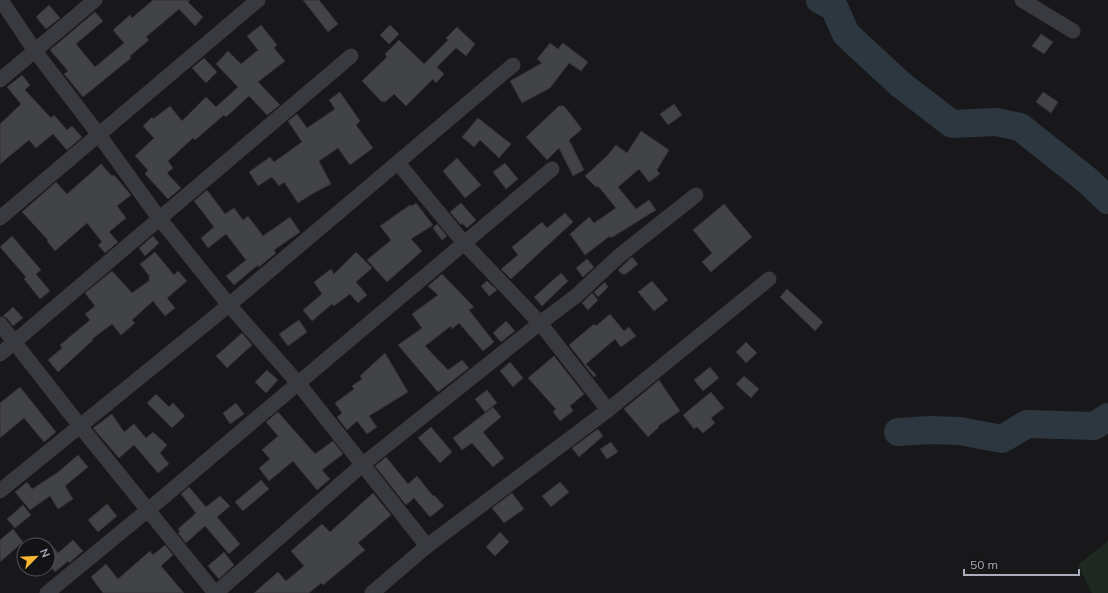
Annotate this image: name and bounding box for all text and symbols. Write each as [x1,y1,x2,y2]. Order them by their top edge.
north arrow [16,537,56,577]
text: N [37,546,53,560]
scale bar [964,551,1079,577]
text: 50 m [970,557,998,572]

